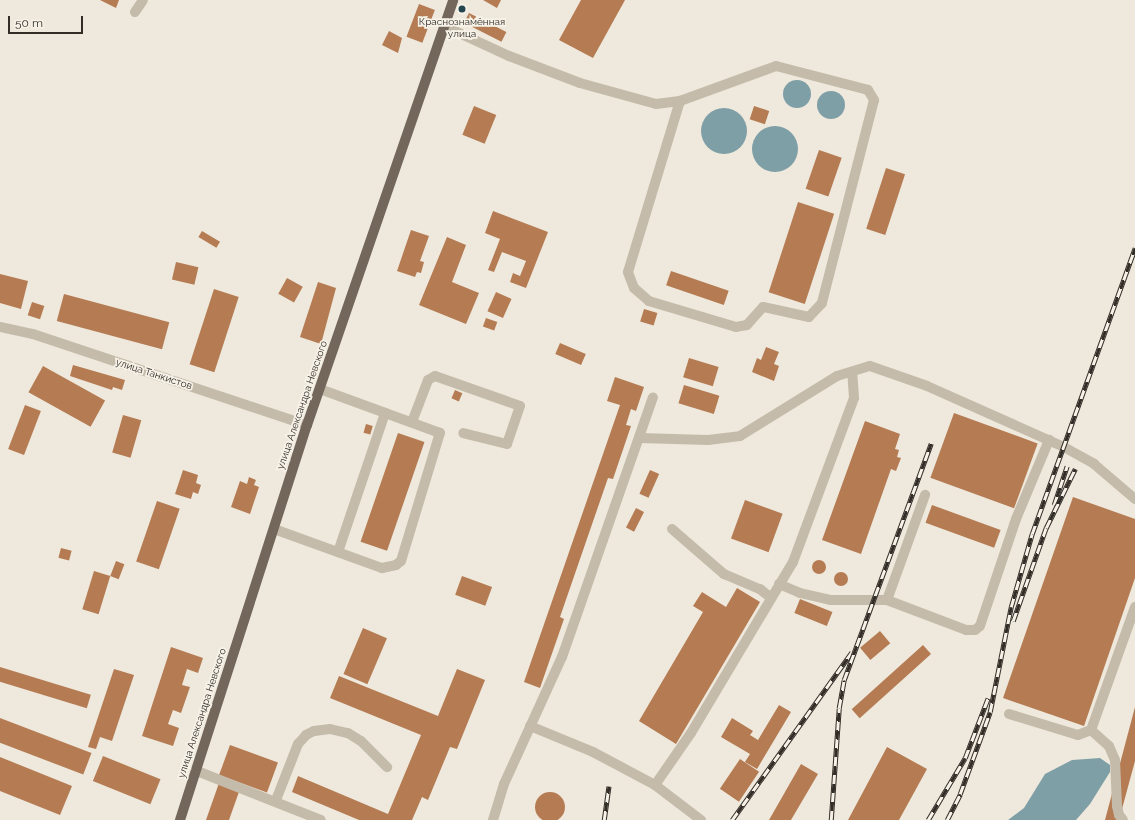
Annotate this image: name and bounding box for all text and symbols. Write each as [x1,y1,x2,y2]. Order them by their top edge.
marker: Краснознамённая улица [457,4,467,14]
scale bar [10,8,85,34]
place label: Краснознамённая улица [419,15,505,38]
text: 50 m [15,16,43,30]
street label: улица Александра Невского [274,339,330,471]
street label: улица Танкистов [114,356,194,392]
street label: улица Александра Невского [175,647,229,779]

